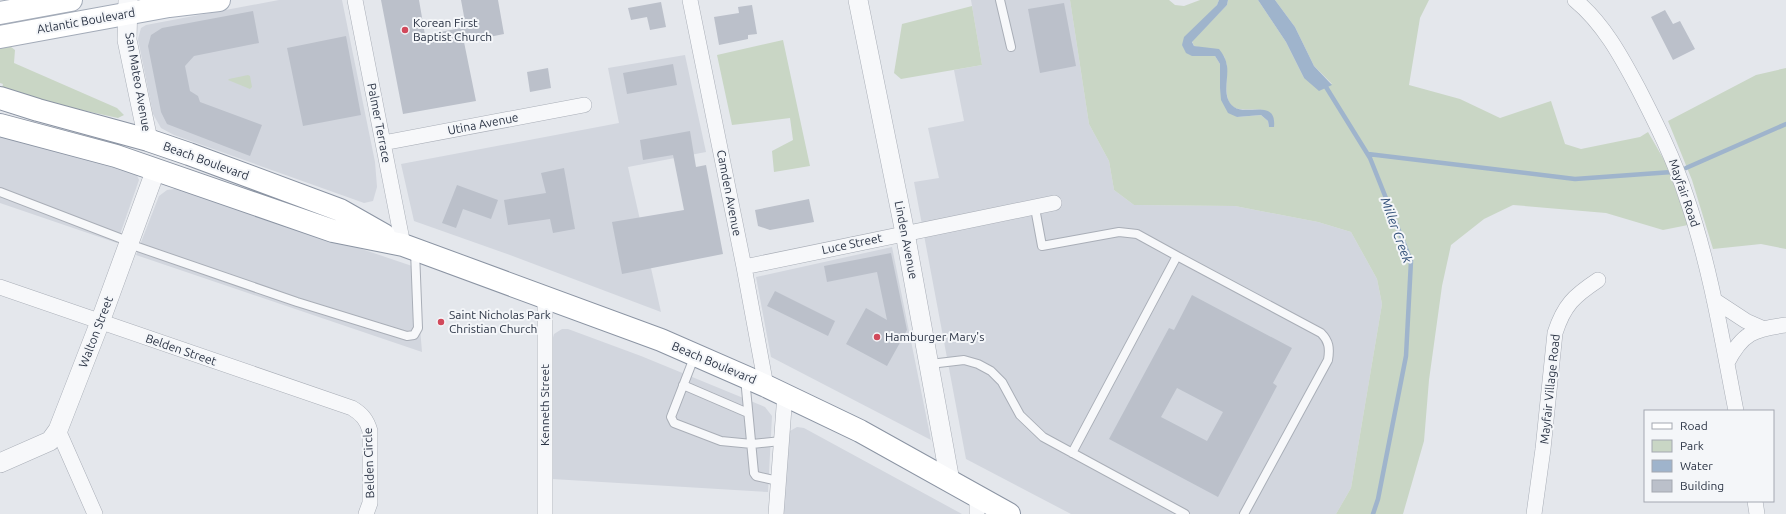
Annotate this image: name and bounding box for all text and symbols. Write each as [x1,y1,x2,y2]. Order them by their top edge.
street label: Atlantic Boulevard [36,5,136,36]
place label: Korean First Baptist Church [413,16,492,43]
marker: Korean First Baptist Church [400,25,410,35]
street label: San Mateo Avenue [123,31,154,132]
street label: Palmer Terrace [365,82,394,164]
street label: Utina Avenue [446,110,519,137]
street label: Beach Boulevard [161,139,251,182]
street label: Camden Avenue [715,149,744,237]
street label: Mayfair Road [1667,157,1702,229]
water label: Miller Creek [1379,195,1415,265]
street label: Linden Avenue [893,200,920,280]
street label: Luce Street [821,231,884,256]
street label: Walton Street [76,294,115,369]
place label: Saint Nicholas Park Christian Church [449,308,551,335]
marker: Saint Nicholas Park Christian Church [436,317,446,327]
place label: Hamburger Mary's [885,330,984,343]
street label: Belden Street [144,331,219,368]
marker: Hamburger Mary's [872,332,882,342]
street label: Mayfair Village Road [1537,333,1562,445]
street label: Beach Boulevard [670,339,758,386]
street label: Kenneth Street [538,364,551,446]
legend [1644,410,1774,502]
text: Road [1680,419,1708,432]
street label: Belden Circle [361,427,376,499]
text: Park [1680,439,1704,452]
text: Water [1680,459,1713,472]
text: Building [1680,479,1724,492]

